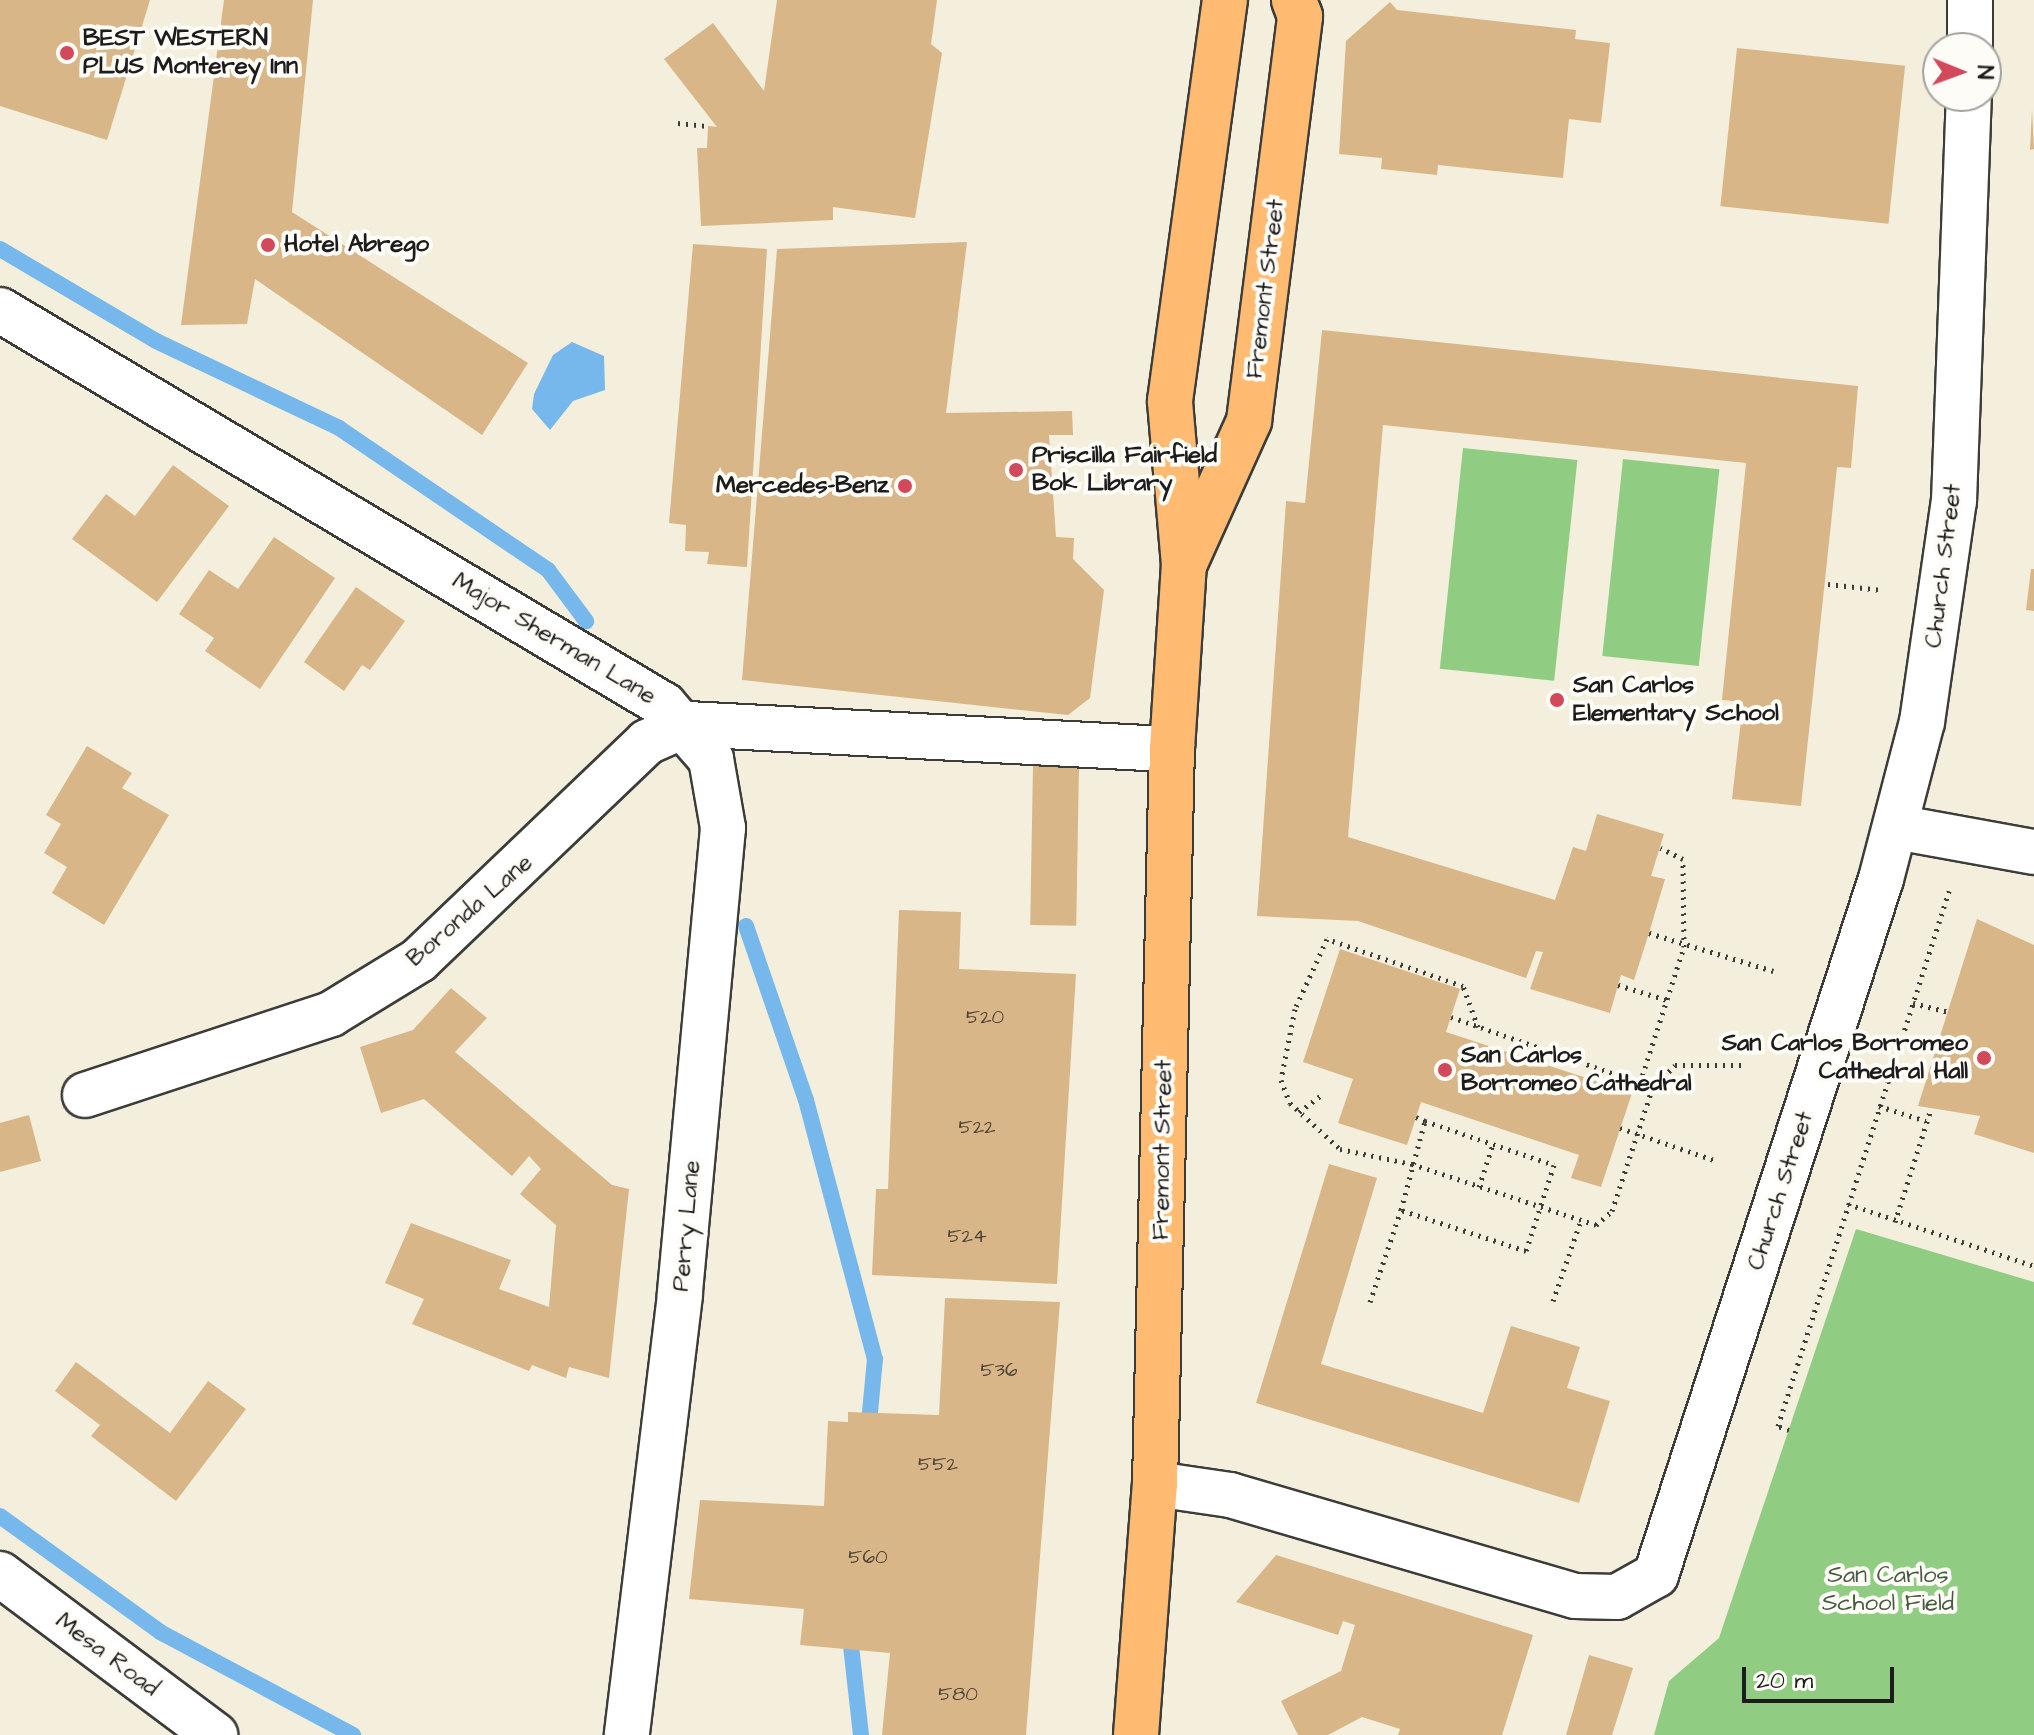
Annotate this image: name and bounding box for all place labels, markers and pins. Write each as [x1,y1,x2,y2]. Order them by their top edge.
place label: BEST WESTERN PLUS Monterey Inn [83,25,298,81]
marker: BEST WESTERN PLUS Monterey Inn [58,44,76,62]
place label: Hotel Abrego [284,231,429,259]
marker: Hotel Abrego [259,236,277,254]
place label: Priscilla Fairfield Bok Library [1032,442,1217,498]
marker: Priscilla Fairfield Bok Library [1007,461,1025,479]
place label: Mercedes-Benz [716,472,889,500]
marker: Mercedes-Benz [896,477,914,495]
place label: San Carlos Elementary School [1573,672,1779,728]
marker: San Carlos Elementary School [1548,691,1566,709]
place label: San Carlos Borromeo Cathedral Hall [1722,1030,1968,1086]
place label: San Carlos Borromeo Cathedral [1461,1042,1692,1098]
marker: San Carlos Borromeo Cathedral Hall [1975,1049,1993,1067]
marker: San Carlos Borromeo Cathedral [1436,1061,1454,1079]

